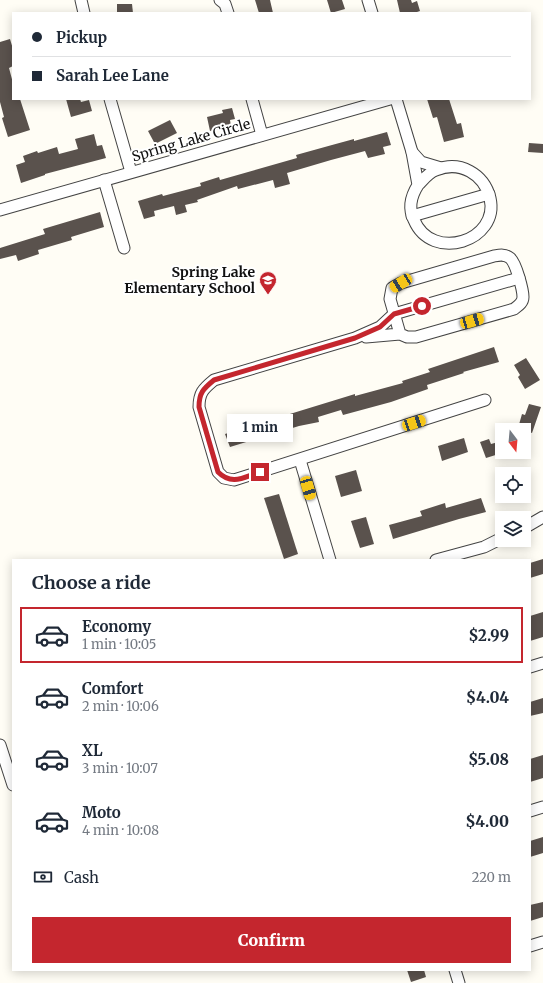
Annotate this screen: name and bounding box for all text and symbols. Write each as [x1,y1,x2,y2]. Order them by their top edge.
text: Pickup [56,28,107,47]
text: Sarah Lee Lane [56,66,169,85]
street label: Spring Lake Circle [130,114,252,166]
place label: Spring Lake Elementary School [124,263,255,297]
school or university icon: Spring Lake Elementary School [258,270,278,295]
car [388,272,414,294]
route start [413,297,431,315]
car [459,312,485,330]
callout: 1 min [227,414,293,442]
car [401,414,427,432]
text: 1 min [242,419,278,436]
north arrow [495,423,531,459]
map controls [495,423,531,547]
route end [251,463,269,481]
button: locate [495,467,531,503]
car [299,475,317,501]
button: layers [495,511,531,547]
text: Choose a ride [32,571,151,594]
icon: car [34,617,70,653]
text: Economy [82,617,151,636]
text: $2.99 [468,626,509,645]
text: 1 min · 10:05 [82,636,156,653]
icon: car [34,679,70,715]
text: Comfort [82,679,143,698]
text: $4.04 [466,688,509,707]
text: 2 min · 10:06 [82,698,159,715]
icon: car [34,741,70,777]
text: XL [82,741,103,760]
text: $5.08 [468,750,509,769]
text: 3 min · 10:07 [82,760,158,777]
icon: car [34,803,70,839]
text: Moto [82,803,121,822]
text: $4.00 [465,812,509,831]
text: 4 min · 10:08 [82,822,159,839]
icon: cash [32,866,54,888]
text: Cash [64,868,99,887]
text: 220 m [472,869,511,886]
button: Confirm [32,917,511,963]

